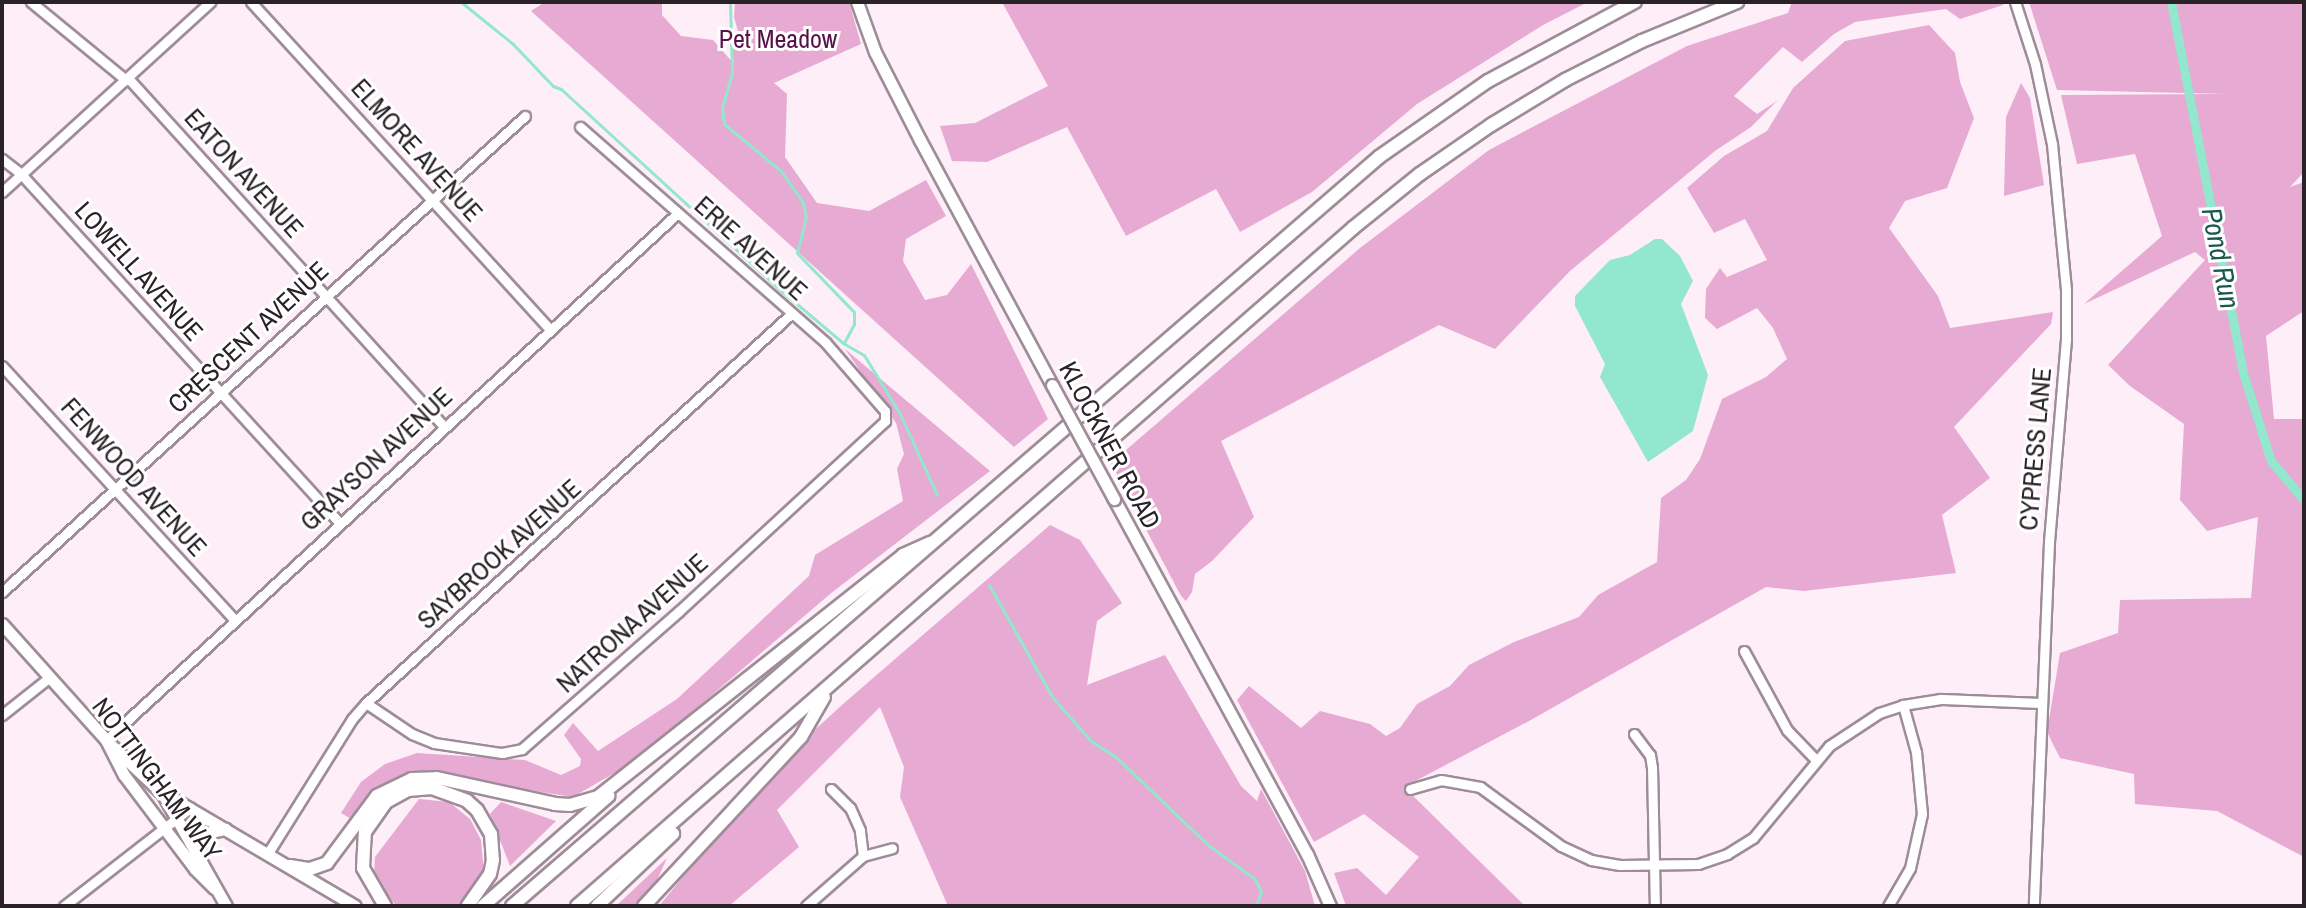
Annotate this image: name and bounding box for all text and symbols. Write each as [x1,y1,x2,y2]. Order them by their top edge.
park label: Pet Meadow [719,23,837,55]
street label: ELMORE AVENUE [344,72,490,228]
street label: EATON AVENUE [178,102,310,244]
street label: ERIE AVENUE [688,189,814,307]
street label: LOWELL AVENUE [68,194,210,348]
water label: Pond Run [2195,205,2247,311]
street label: CRESCENT AVENUE [161,254,335,420]
street label: KLOCKNER ROAD [1053,356,1167,534]
street label: CYPRESS LANE [2012,366,2058,532]
street label: GRAYSON AVENUE [293,380,459,538]
street label: FENWOOD AVENUE [54,391,214,563]
street label: SAYBROOK AVENUE [410,472,588,636]
street label: NATRONA AVENUE [549,546,715,700]
street label: NOTTINGHAM WAY [86,692,228,866]

